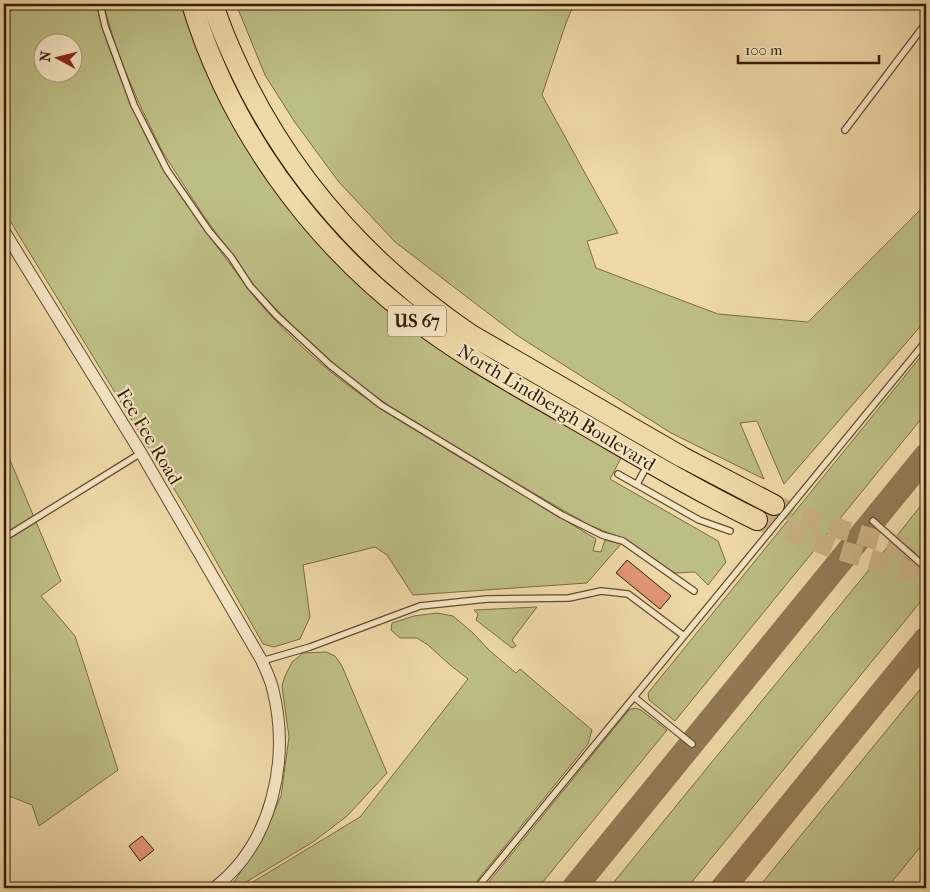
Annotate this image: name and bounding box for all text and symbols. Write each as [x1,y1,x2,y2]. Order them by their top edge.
north arrow [32,32,82,82]
scale bar [738,32,879,64]
text: 100 m [745,41,783,59]
text: N [37,50,55,63]
road number: US 67 [388,306,446,336]
street label: North Lindbergh Boulevard [453,340,660,476]
street label: Fee Fee Road [112,384,187,489]

